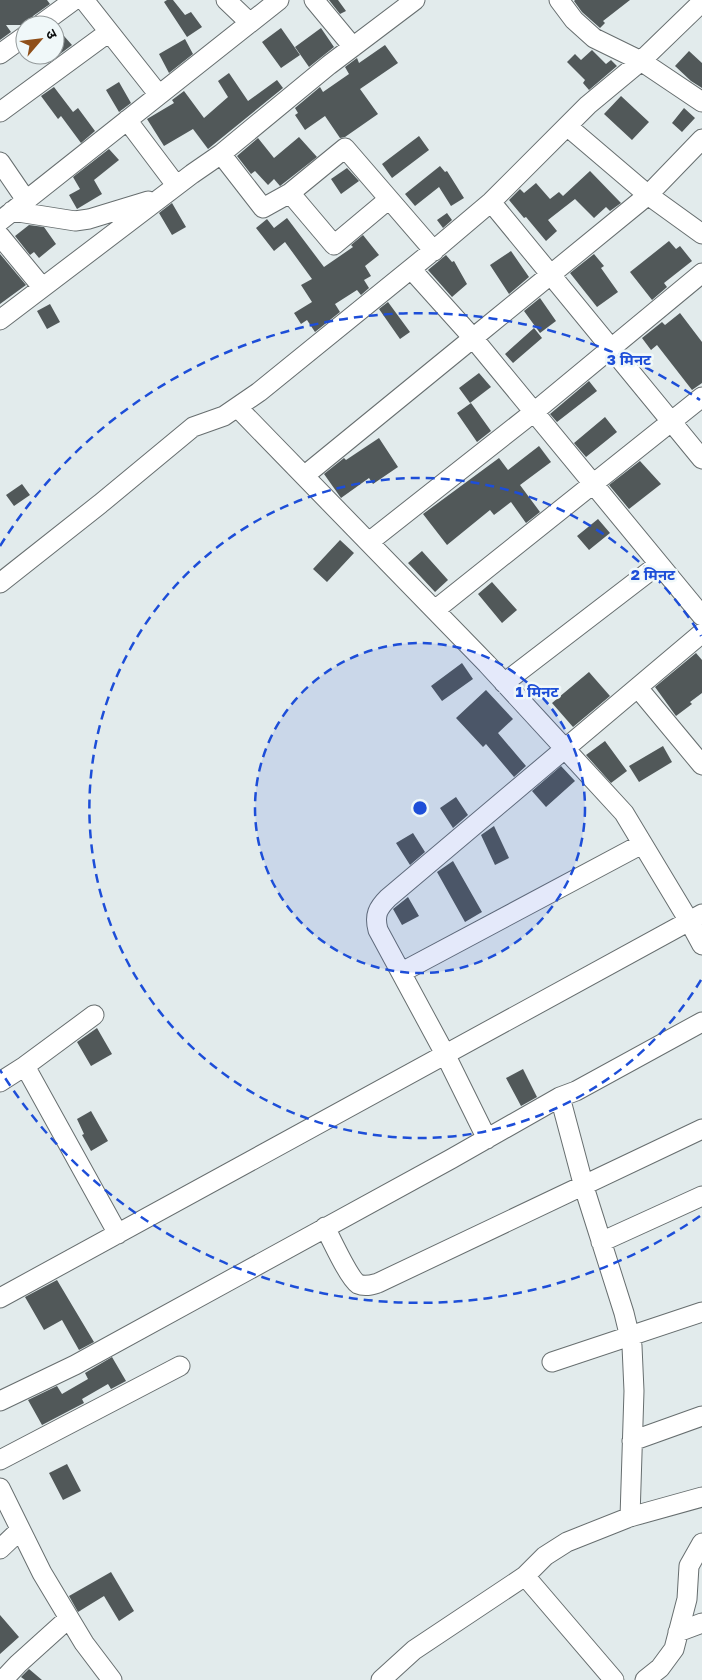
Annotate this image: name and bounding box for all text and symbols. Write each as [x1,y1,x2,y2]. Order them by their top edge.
north arrow [15,15,65,65]
text: उ [42,26,62,42]
text: 3 मिनट [607,350,652,368]
text: 2 मिनट [631,565,676,583]
text: 1 मिनट [516,682,559,700]
centre of rings [411,799,429,817]

